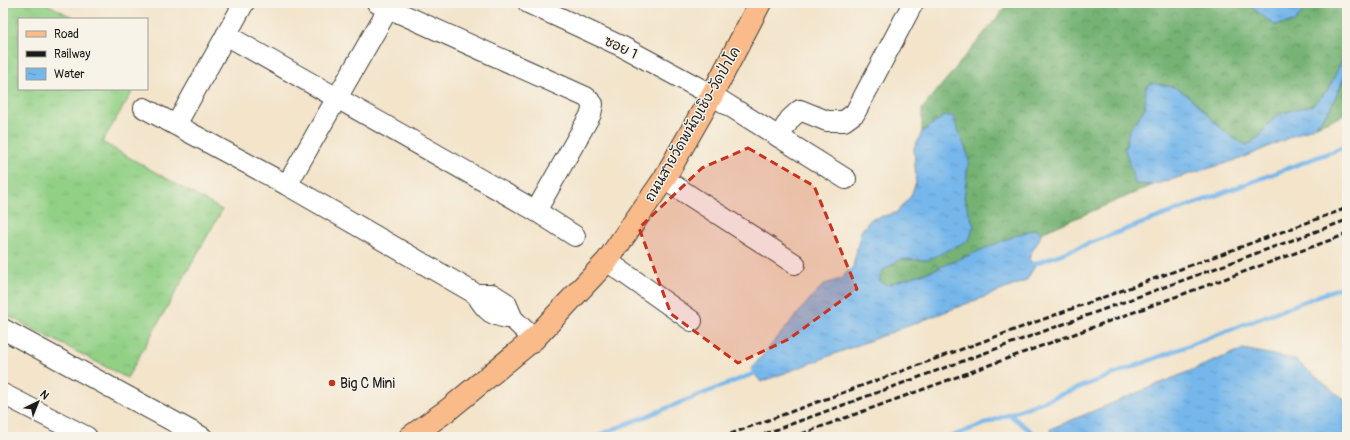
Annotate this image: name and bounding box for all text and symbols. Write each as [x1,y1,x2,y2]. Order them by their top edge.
legend [18,18,148,90]
text: Road [54,27,79,42]
street label: ซอย 1 [602,32,640,63]
street label: ถนนสายวัดพนัญเชิง-วัดป่าโค [640,43,744,205]
text: Railway [54,47,90,62]
text: Water [54,67,85,82]
place label: Big C Mini [340,375,396,392]
marker: Big C Mini [327,378,337,388]
north arrow [18,382,58,422]
text: N [37,388,52,403]

